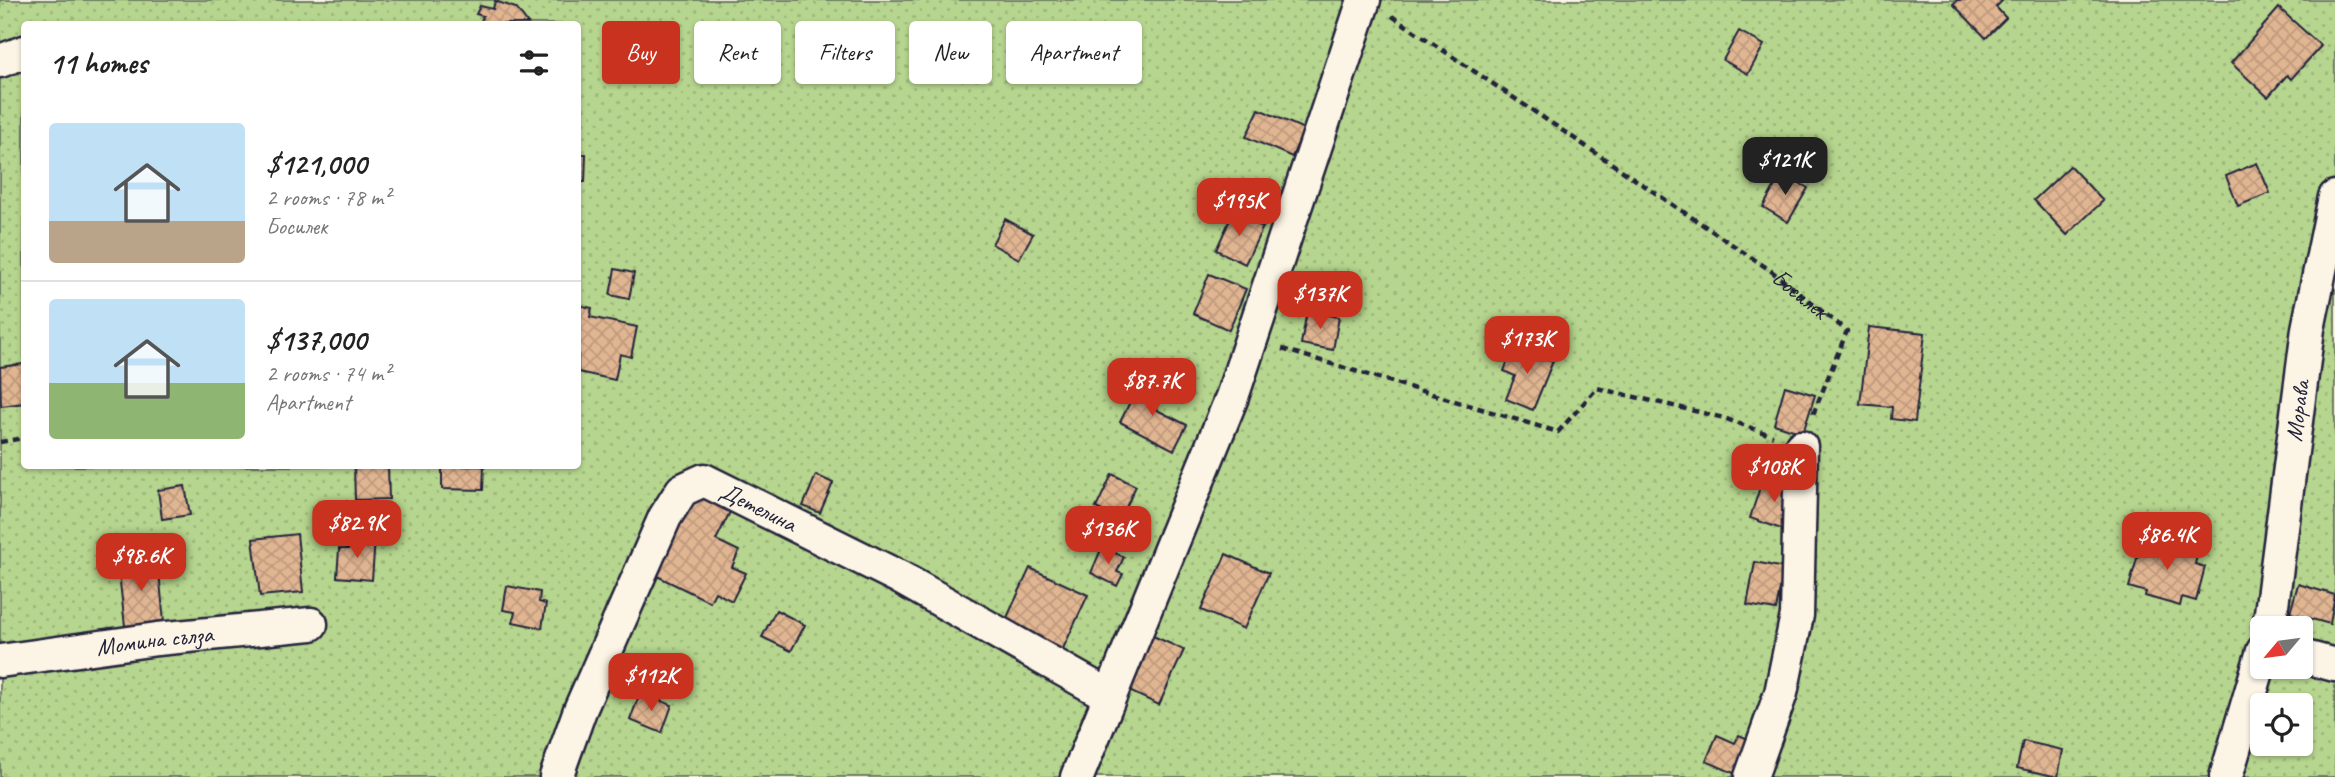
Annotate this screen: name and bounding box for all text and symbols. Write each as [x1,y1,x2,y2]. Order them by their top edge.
chip: Buy [602,21,680,84]
chip: Rent [694,21,781,84]
chip: Filters [795,21,895,84]
chip: New [909,21,992,84]
chip: Apartment [1006,21,1142,84]
text: 11 homes [49,44,147,82]
icon: filters [515,44,553,82]
pin: $121K [1736,138,1834,197]
text: $121,000 [266,145,366,183]
text: $121K [1758,145,1812,174]
icon: home [105,151,189,235]
pin: $195K [1190,178,1288,238]
text: 2 rooms · 78 m² [266,183,390,212]
text: $195K [1213,186,1265,215]
text: Босилек [266,212,327,241]
street label: Босилек [1766,262,1836,327]
pin: $137K [1271,272,1369,331]
text: $137K [1294,279,1347,308]
pin: $173K [1478,316,1576,376]
text: $137,000 [266,321,366,359]
text: $173K [1501,324,1554,353]
icon: home [105,327,189,411]
pin: $87.7K [1095,358,1209,418]
text: 2 rooms · 74 m² [266,359,390,388]
text: $87.7K [1123,366,1181,395]
street label: Морава [2278,376,2316,443]
text: Apartment [266,388,351,417]
pin: $108K [1725,444,1823,504]
text: $108K [1747,452,1801,481]
street label: Детелина [715,476,803,539]
pin: $82.9K [300,500,414,560]
pin: $136K [1059,506,1157,566]
text: $82.9K [328,508,386,537]
pin: $86.4K [2110,512,2224,572]
text: $136K [1081,514,1135,543]
text: $86.4K [2138,520,2196,549]
pin: $98.6K [84,534,198,593]
text: $98.6K [112,541,170,570]
north arrow [2250,616,2314,679]
map controls [2250,616,2313,756]
street label: Момина сълза [94,618,216,662]
pin: $112K [602,654,700,713]
text: $112K [624,661,678,690]
button: locate [2250,693,2313,756]

